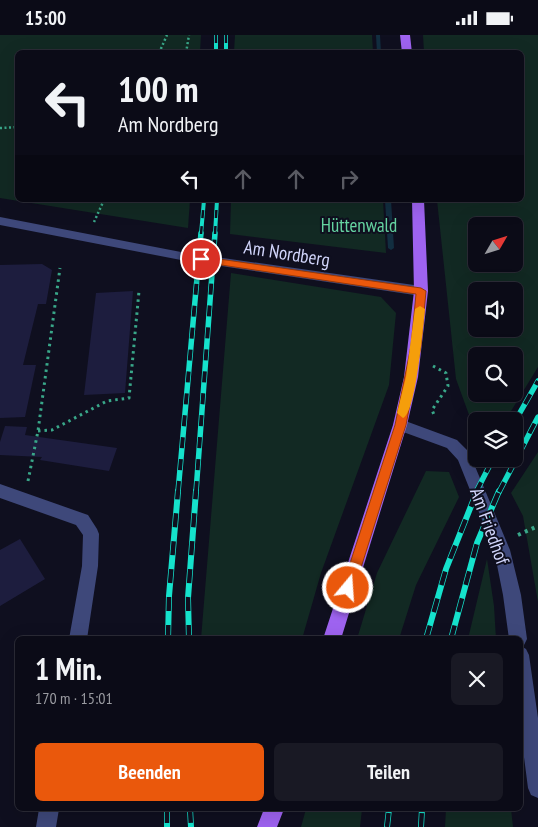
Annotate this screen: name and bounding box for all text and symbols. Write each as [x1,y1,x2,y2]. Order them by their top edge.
text: 15:00 [25,6,66,30]
text: 100 m [118,66,199,112]
icon: left [35,70,100,135]
text: Am Nordberg [118,110,218,138]
icon: left [176,165,204,193]
icon: ahead [229,165,257,193]
icon: ahead [282,165,310,193]
icon: right [335,165,363,193]
park label: Hüttenwald [321,213,397,237]
north arrow [468,217,522,273]
map controls [468,217,523,467]
street label: Am Nordberg [242,234,332,272]
pin [180,238,222,280]
icon: arrive [187,245,215,273]
button: sound [468,282,523,337]
button: search [468,347,523,402]
button: layers [468,412,523,467]
street label: Am Friedhof [465,484,515,569]
position arrow [321,561,373,613]
text: 1 Min. [35,649,102,688]
button: close [451,653,503,705]
text: 170 m · 15:01 [35,688,113,708]
button: Beenden [35,743,264,801]
button: Teilen [274,743,503,801]

